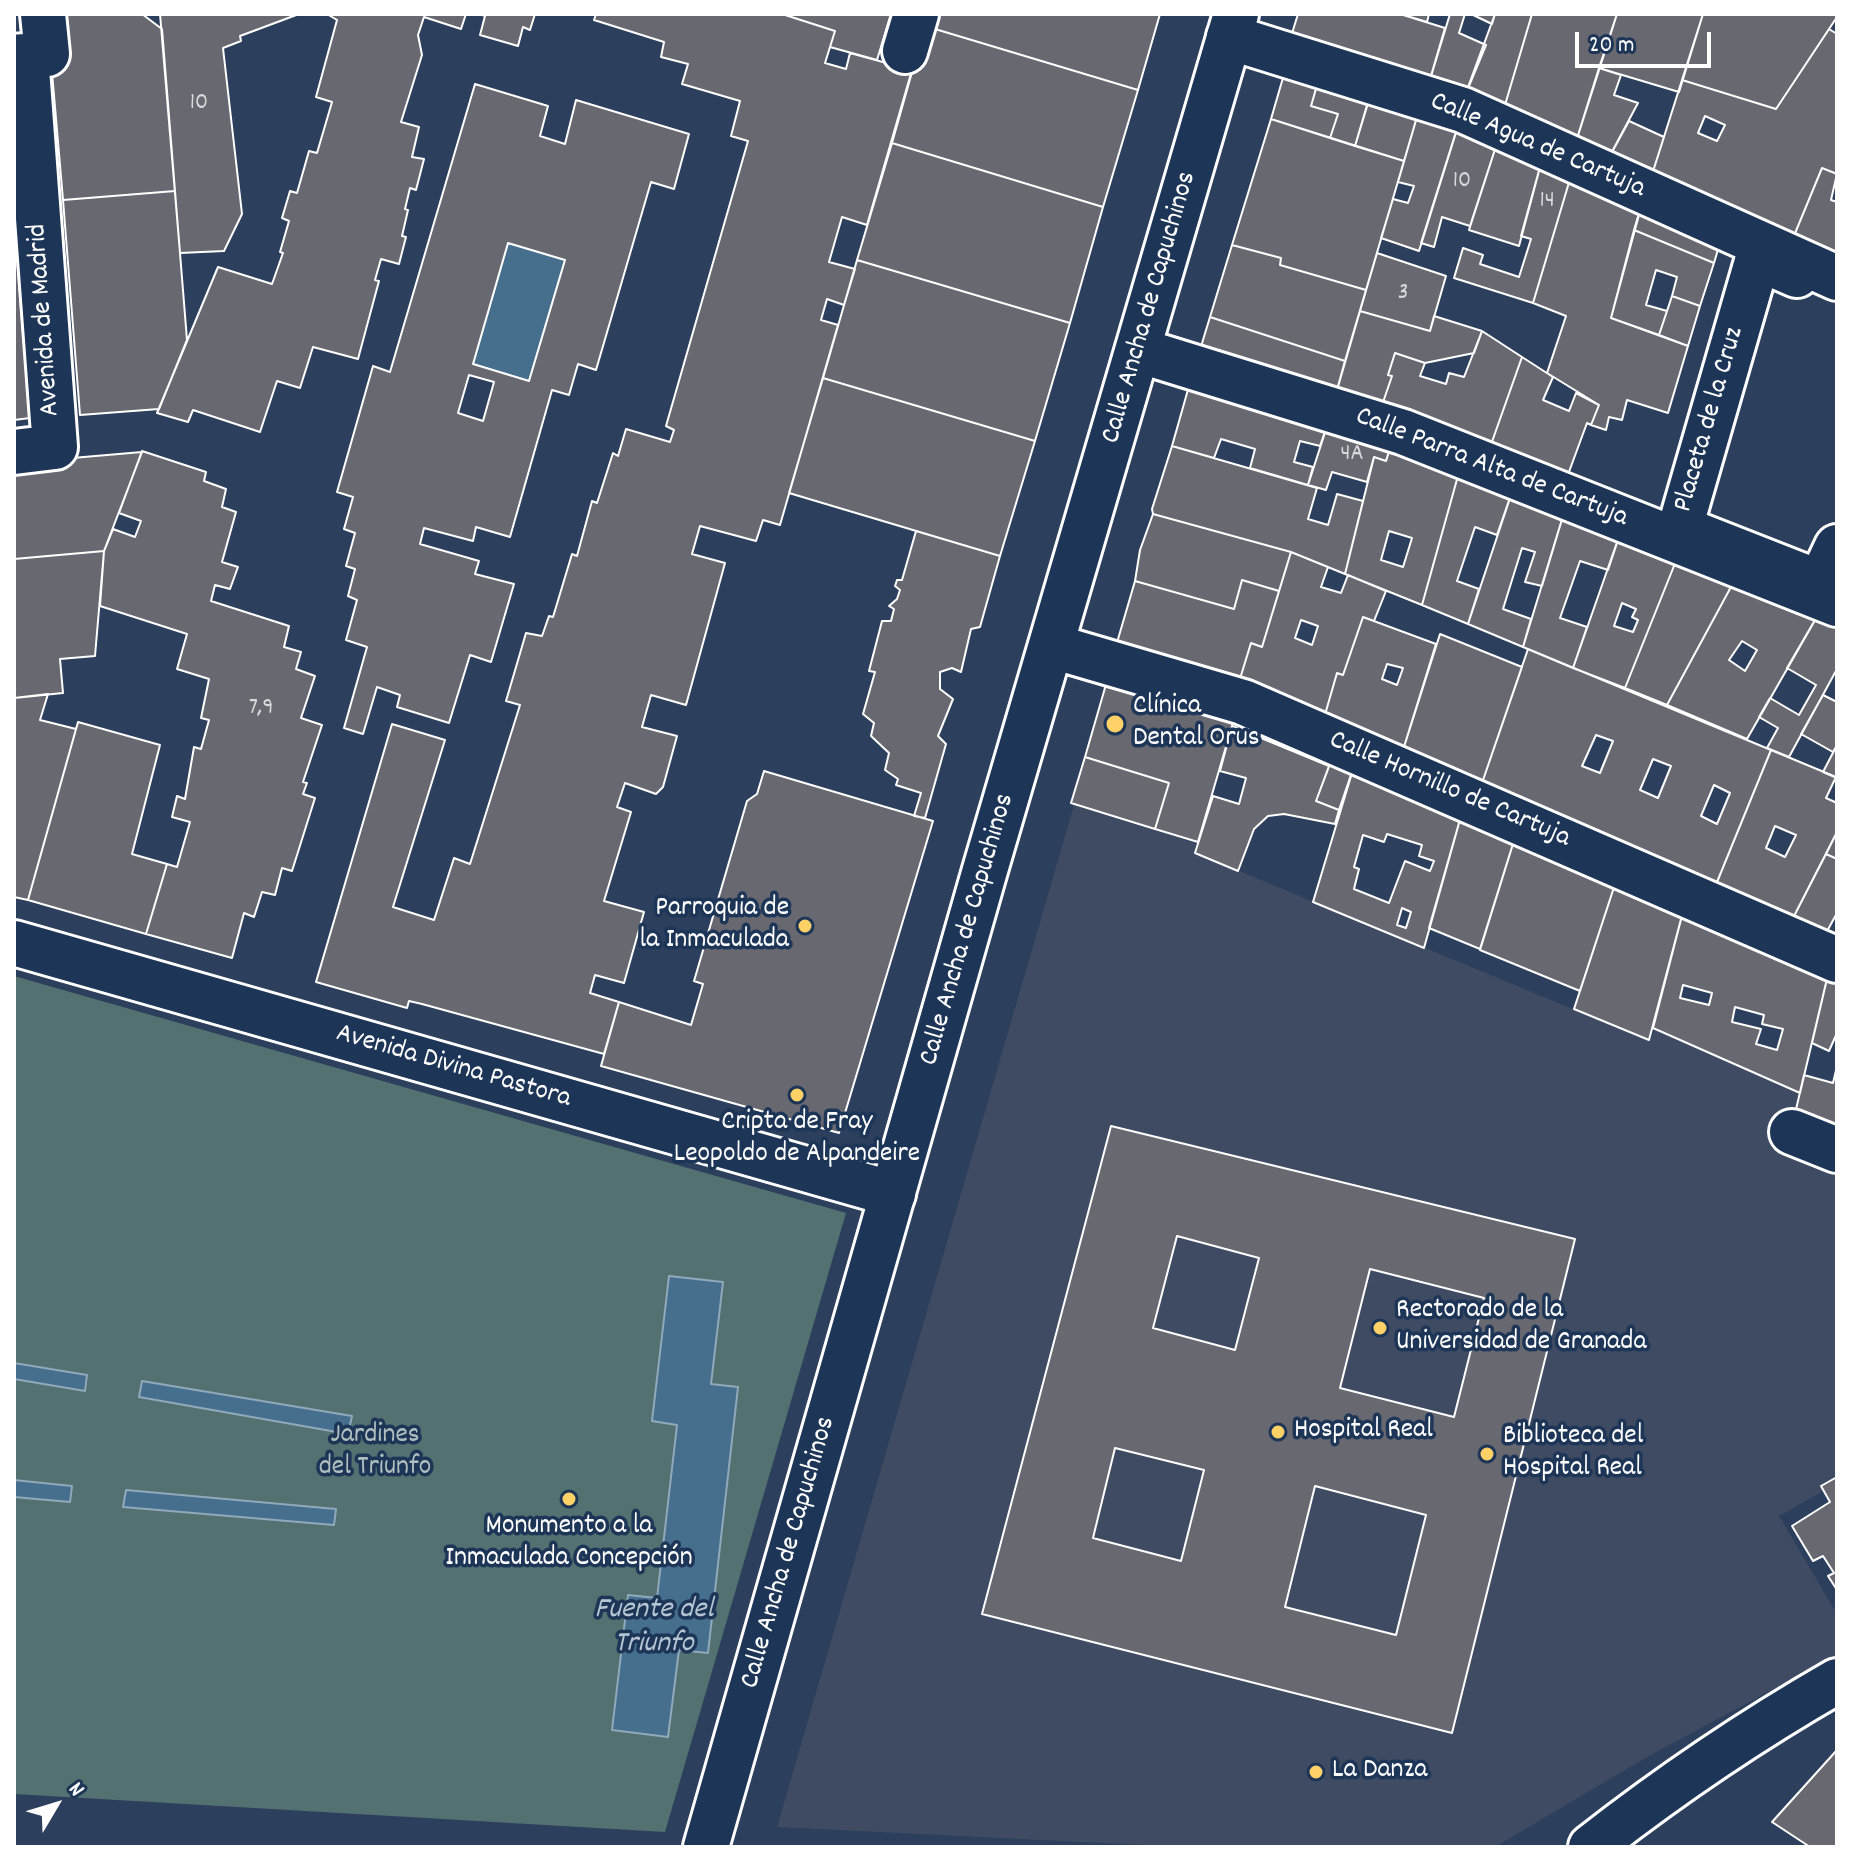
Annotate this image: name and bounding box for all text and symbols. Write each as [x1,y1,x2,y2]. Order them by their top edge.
scale bar [1579,16,1715,66]
text: 20 m [1589,29,1635,63]
street label: Calle Agua de Cartuja [1424,87,1650,207]
house number: 10 [190,91,208,119]
street label: Calle Ancha de Capuchinos [1096,168,1206,448]
house number: 10 [1453,169,1471,197]
house number: 14 [1539,189,1555,217]
street label: Avenida de Madrid [23,222,69,418]
house number: 3 [1398,281,1408,309]
street label: Placeta de la Cruz [1669,324,1753,516]
street label: Calle Parra Alta de Cartuja [1350,402,1632,536]
house number: 4A [1340,442,1364,470]
place label: Clínica Dental Orus [1133,691,1260,757]
house number: 7,9 [249,696,273,724]
marker: Clínica Dental Orus [1104,713,1126,735]
street label: Calle Hornillo de Cartuja [1323,725,1575,857]
street label: Calle Ancha de Capuchinos [914,790,1024,1070]
place label: Parroquia de la Inmaculada [639,893,789,959]
marker: Parroquia de la Inmaculada [796,917,814,935]
street label: Avenida Divina Pastora [332,1018,574,1118]
marker: Cripta de Fray Leopoldo de Alpandeire [788,1086,806,1104]
place label: Cripta de Fray Leopoldo de Alpandeire [674,1107,920,1173]
place label: Rectorado de la Universidad de Granada [1396,1295,1647,1361]
marker: Rectorado de la Universidad de Granada [1371,1319,1389,1337]
street label: Calle Ancha de Capuchinos [735,1413,845,1693]
place label: Hospital Real [1294,1415,1433,1449]
park label: Jardines del Triunfo [319,1420,431,1486]
place label: Biblioteca del Hospital Real [1503,1421,1643,1487]
marker: Hospital Real [1269,1423,1287,1441]
marker: Biblioteca del Hospital Real [1478,1445,1496,1463]
marker: Monumento a la Inmaculada Concepción [560,1490,578,1508]
place label: Monumento a la Inmaculada Concepción [445,1511,693,1577]
water label: Fuente del Triunfo [595,1594,713,1664]
place label: La Danza [1332,1755,1427,1789]
marker: La Danza [1307,1763,1325,1781]
north arrow [16,1765,96,1845]
text: N [60,1776,91,1804]

